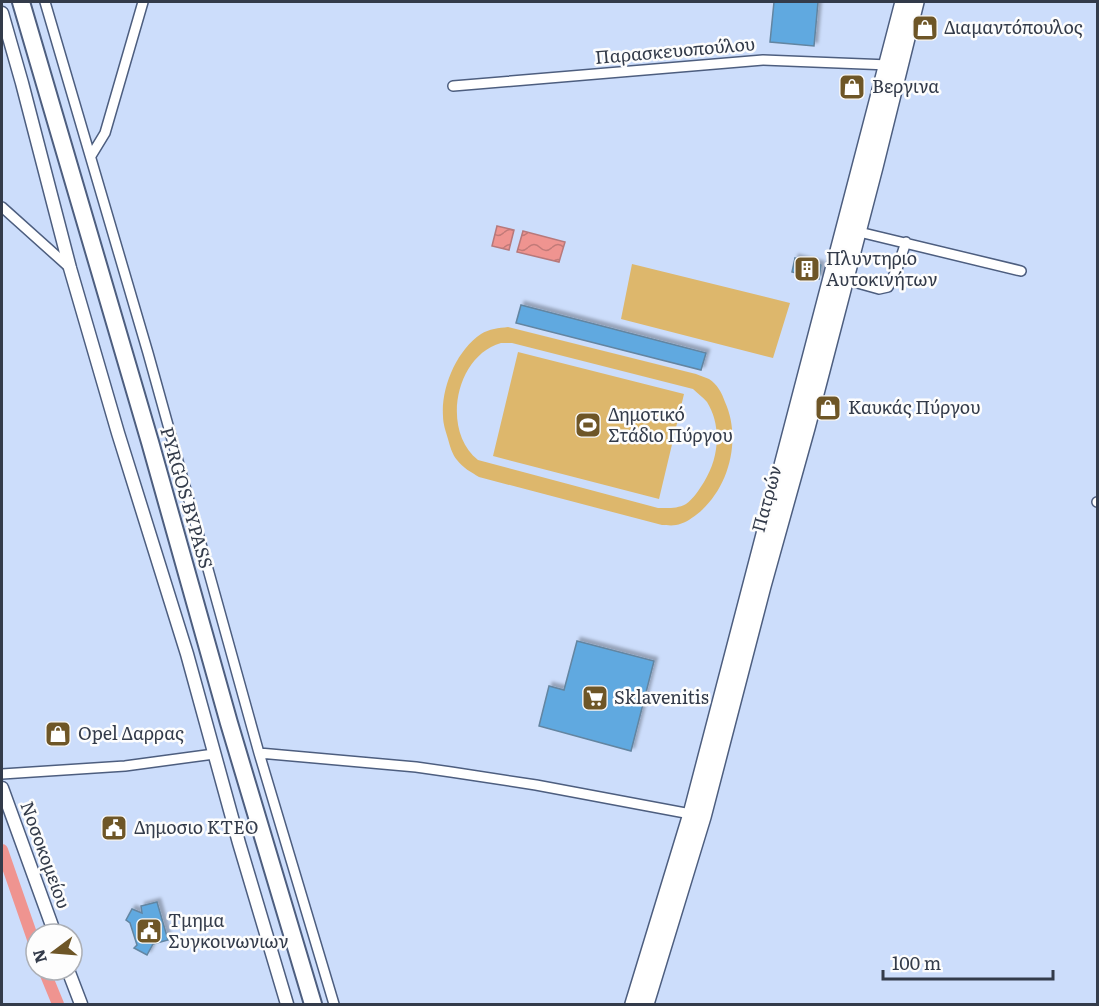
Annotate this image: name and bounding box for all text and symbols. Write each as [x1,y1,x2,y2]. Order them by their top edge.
shop icon: Διαμαντόπουλος [910,13,940,43]
place label: Διαμαντόπουλος [944,13,1083,40]
street label: Παρασκευοπούλου [594,29,756,70]
shop icon: Βεργινα [837,72,867,102]
place label: Βεργινα [872,72,939,99]
place label: Πλυντηριο Αυτοκινήτων [826,244,937,292]
building icon: Πλυντηριο Αυτοκινήτων [792,254,822,284]
shop icon: Καυκάς Πύργου [813,393,843,423]
place label: Καυκάς Πύργου [848,393,980,420]
place label: Δημοτικό Στάδιο Πύργου [608,400,733,448]
sports icon: Δημοτικό Στάδιο Πύργου [573,410,603,440]
street label: PYRGOS BYPASS [154,424,221,572]
street label: Πατρών [744,462,787,535]
supermarket icon: Sklavenitis [580,683,610,713]
place label: Sklavenitis [614,683,709,710]
shop icon: Opel Δαρρας [43,719,73,749]
place label: Opel Δαρρας [78,719,184,746]
street label: Νοσοκομείου [14,797,78,912]
public building icon: Δημοσιο ΚΤΕΟ [99,813,129,843]
place label: Δημοσιο ΚΤΕΟ [134,813,259,840]
place label: Τμημα Συγκοινωνιων [168,906,288,954]
public building icon: Τμημα Συγκοινωνιων [134,916,164,946]
north arrow [24,922,84,982]
scale bar [883,943,1052,981]
text: N [25,947,52,966]
text: 100 m [892,949,941,976]

